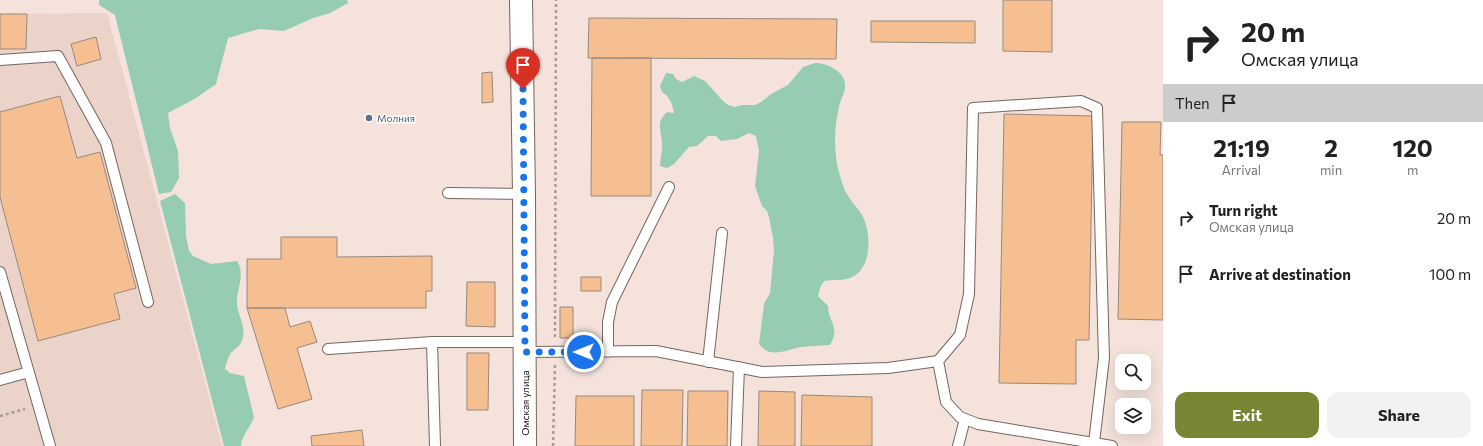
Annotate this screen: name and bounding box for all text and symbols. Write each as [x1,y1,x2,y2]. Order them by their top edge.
text: 20 m [1241,14,1305,48]
icon: right [1175,16,1227,68]
pin [506,48,540,89]
text: Омская улица [1241,48,1358,70]
icon: arrive [512,54,534,76]
icon: arrive [1218,92,1240,114]
text: Then [1175,94,1210,112]
place label: Молния [377,112,415,124]
marker: Молния [364,113,374,123]
text: 21:19 [1213,133,1270,162]
text: 2 [1324,133,1338,162]
text: 120 [1392,133,1433,162]
text: Arrival [1222,162,1261,178]
text: min [1320,162,1342,178]
text: m [1407,162,1418,178]
text: Turn right [1209,201,1278,219]
icon: right [1175,207,1197,229]
text: 20 m [1437,209,1471,227]
text: Омская улица [1209,219,1294,235]
icon: arrive [1175,263,1197,285]
text: Arrive at destination [1209,265,1351,283]
text: 100 m [1429,265,1471,283]
position arrow [563,331,605,373]
map controls [1115,354,1151,434]
button: search [1115,354,1151,390]
street label: Омская улица [519,370,531,436]
button: Exit [1175,392,1319,438]
button: Share [1327,392,1471,438]
button: layers [1115,398,1151,434]

